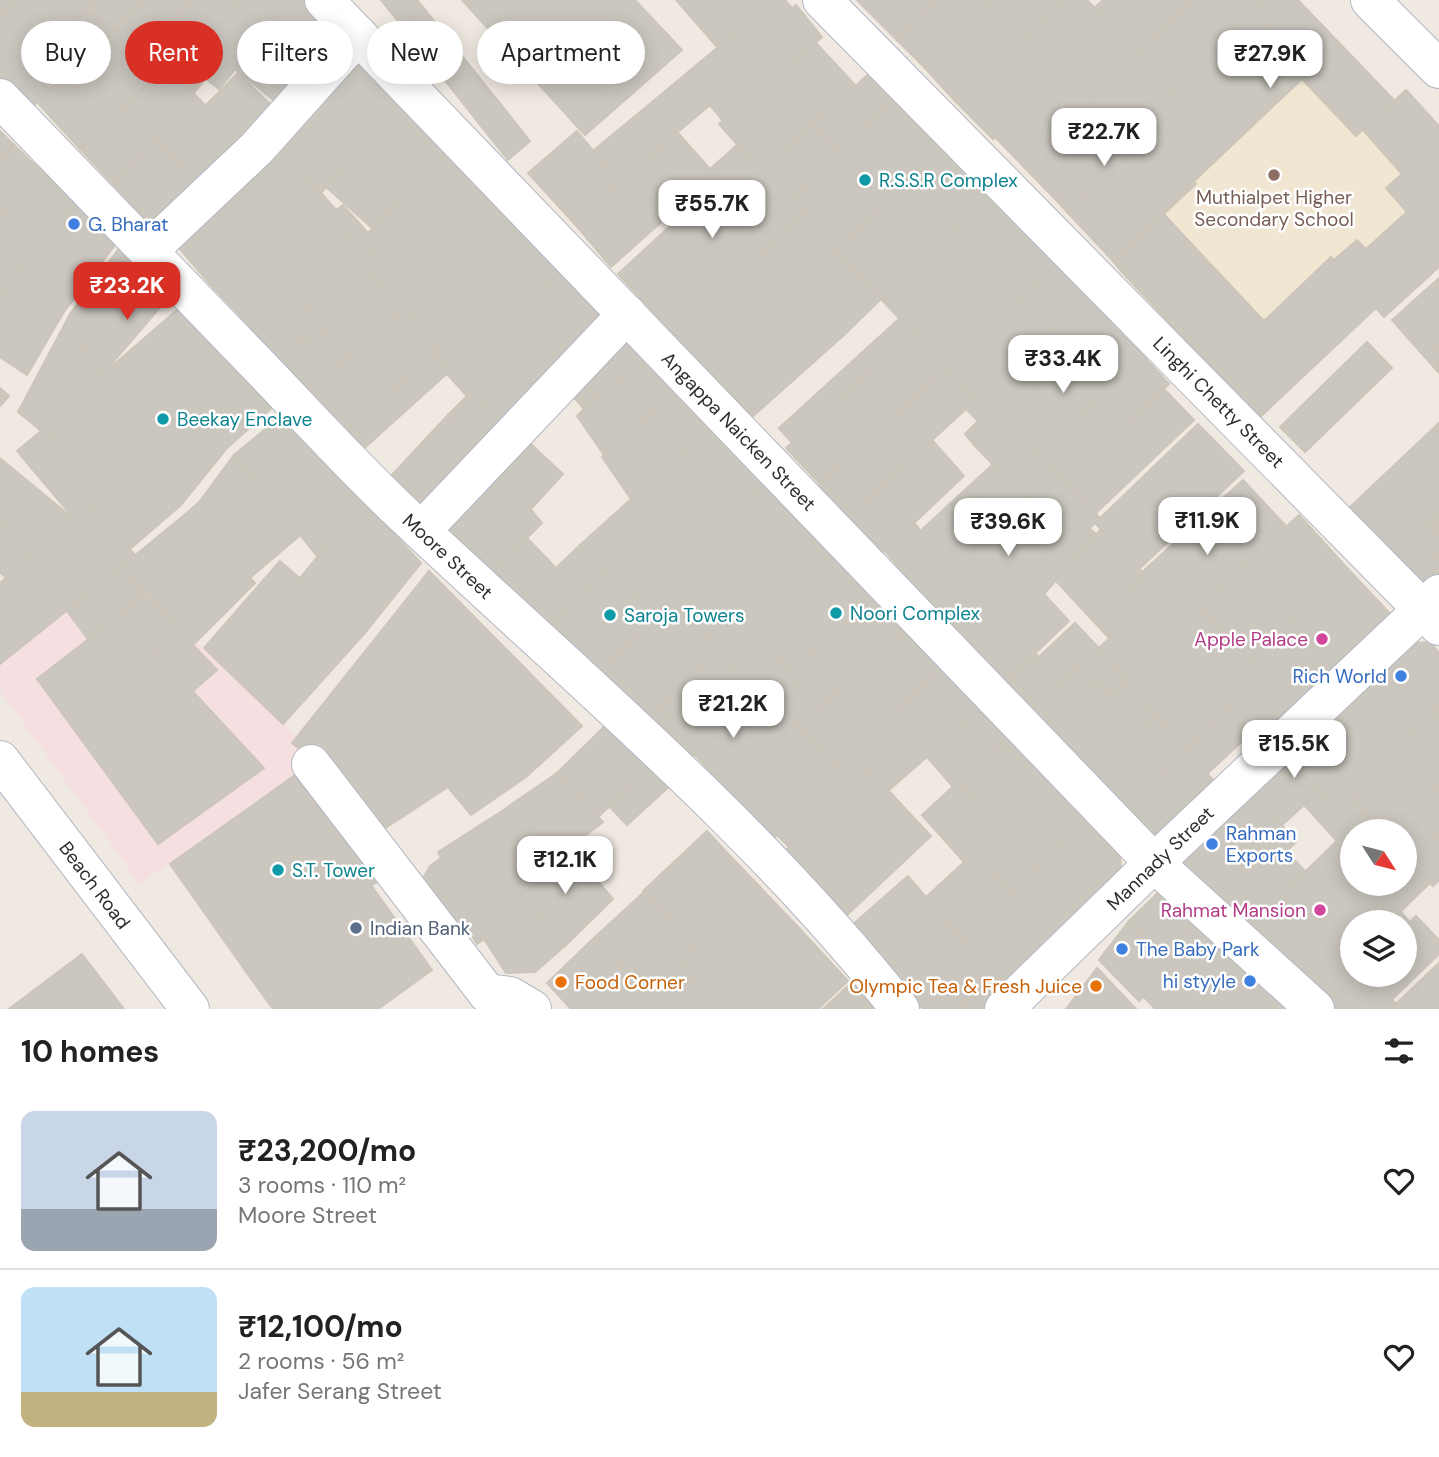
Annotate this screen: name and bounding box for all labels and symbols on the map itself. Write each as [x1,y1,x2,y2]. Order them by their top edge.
pin: ₹27.9K [1213,31,1327,90]
pin: ₹22.7K [1047,108,1161,168]
marker: Muthialpet Higher Secondary School [1266,167,1282,183]
place label: R.S.S.R Complex [879,168,1018,193]
marker: R.S.S.R Complex [857,172,873,188]
pin: ₹55.7K [655,180,769,240]
place label: Muthialpet Higher Secondary School [1194,185,1354,232]
place label: G. Bharat [88,212,168,237]
marker: G. Bharat [66,216,82,232]
pin: ₹23.2K [70,262,184,322]
street label: Linghi Chetty Street [1148,331,1290,473]
pin: ₹33.4K [1006,336,1120,395]
street label: Angappa Naicken Street [656,346,821,516]
place label: Beekay Enclave [177,407,312,432]
marker: Beekay Enclave [155,411,171,427]
pin: ₹39.6K [951,498,1065,558]
pin: ₹11.9K [1150,498,1264,557]
street label: Moore Street [397,508,498,605]
place label: Noori Complex [850,601,981,626]
place label: Saroja Towers [624,603,745,628]
marker: Noori Complex [828,605,844,621]
marker: Saroja Towers [602,607,618,623]
place label: Apple Palace [1194,627,1308,652]
marker: Apple Palace [1314,631,1330,647]
place label: Rich World [1292,664,1387,689]
marker: Rich World [1393,668,1409,684]
pin: ₹21.2K [676,680,790,740]
pin: ₹15.5K [1237,720,1351,780]
street label: Mannady Street [1101,801,1219,916]
north arrow [1340,819,1418,896]
place label: Rahman Exports [1226,821,1296,868]
street label: Beach Road [53,836,136,934]
pin: ₹12.1K [508,836,622,896]
marker: Rahman Exports [1204,836,1220,852]
place label: S.T. Tower [292,858,375,883]
marker: S.T. Tower [270,862,286,878]
place label: Rahmat Mansion [1161,898,1306,923]
marker: Rahmat Mansion [1312,902,1328,918]
place label: Indian Bank [370,916,471,941]
marker: Indian Bank [348,920,364,936]
place label: The Baby Park [1136,937,1260,962]
marker: The Baby Park [1114,941,1130,957]
place label: hi styyle [1163,969,1236,994]
place label: Food Corner [575,970,685,995]
marker: hi styyle [1242,973,1258,989]
marker: Food Corner [553,974,569,990]
place label: Olympic Tea & Fresh Juice [849,974,1082,999]
marker: Olympic Tea & Fresh Juice [1088,978,1104,994]

